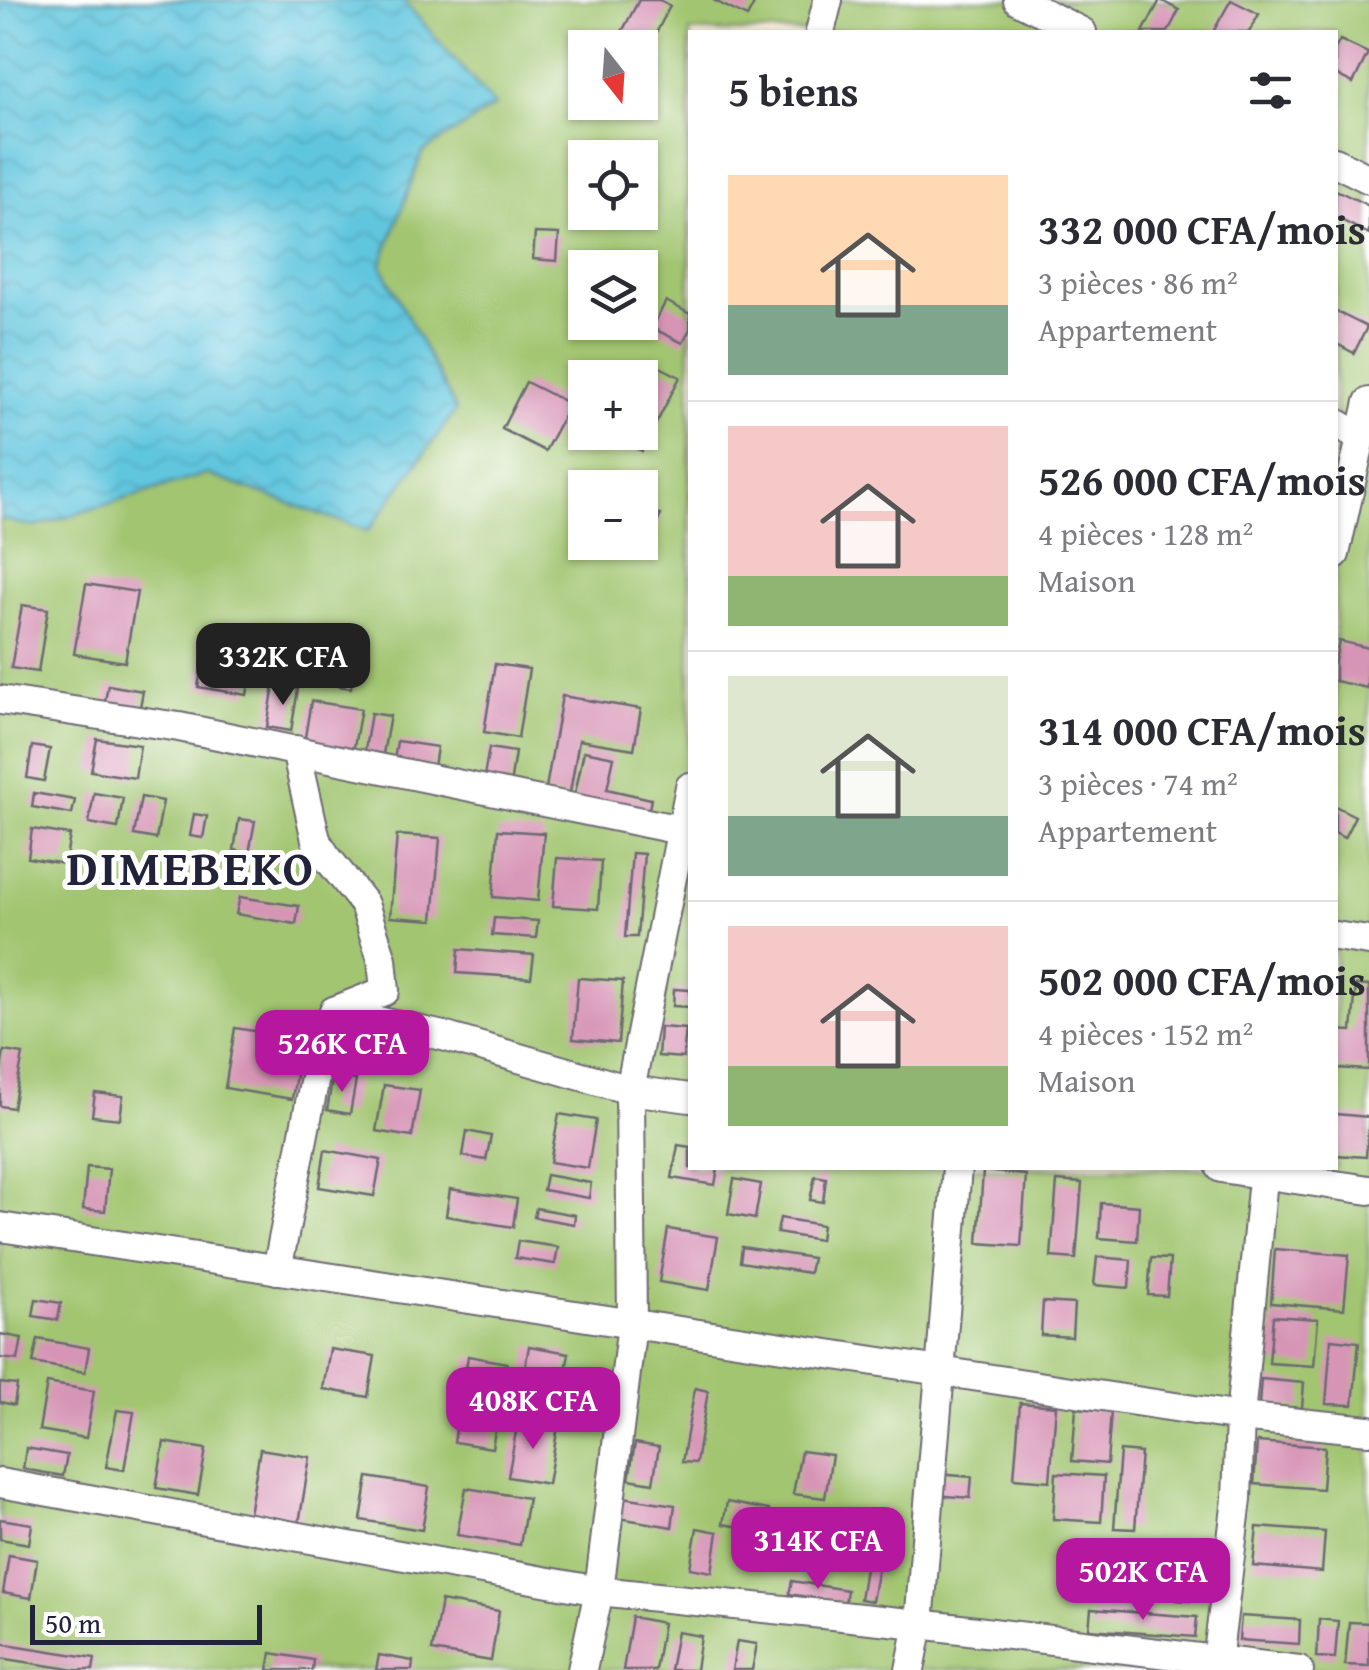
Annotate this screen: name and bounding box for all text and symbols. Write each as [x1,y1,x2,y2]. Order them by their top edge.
north arrow [568,30,658,120]
map controls [568,30,658,560]
text: 5 biens [728,60,859,121]
icon: filters [1243,63,1298,118]
button: locate [568,140,658,230]
text: 332 000 CFA/mois [1038,198,1366,259]
icon: home [808,215,928,335]
button: layers [568,250,658,340]
text: 3 pièces · 86 m² [1038,259,1238,306]
text: Appartement [1038,306,1217,353]
button: + [568,360,658,450]
text: 526 000 CFA/mois [1038,449,1366,510]
icon: home [808,466,928,586]
button: − [568,470,658,560]
text: 4 pièces · 128 m² [1038,510,1253,557]
text: Maison [1038,557,1135,604]
pin: 332K CFA [180,623,386,708]
text: 332K CFA [218,632,348,679]
text: 314 000 CFA/mois [1038,699,1366,760]
icon: home [808,716,928,836]
text: 3 pièces · 74 m² [1038,760,1238,807]
text: Appartement [1038,807,1217,854]
district label: DIMEBEKO [67,832,315,903]
text: 502 000 CFA/mois [1038,949,1366,1010]
icon: home [808,966,928,1086]
pin: 526K CFA [239,1010,445,1095]
text: 4 pièces · 152 m² [1038,1010,1253,1057]
text: 526K CFA [277,1019,407,1066]
text: Maison [1038,1057,1135,1104]
pin: 408K CFA [430,1367,636,1452]
text: 408K CFA [468,1376,598,1423]
pin: 314K CFA [715,1507,921,1592]
text: 314K CFA [753,1516,883,1563]
pin: 502K CFA [1040,1538,1246,1623]
text: 502K CFA [1078,1547,1208,1594]
scale bar [30,1600,262,1644]
text: 50 m [45,1602,101,1643]

